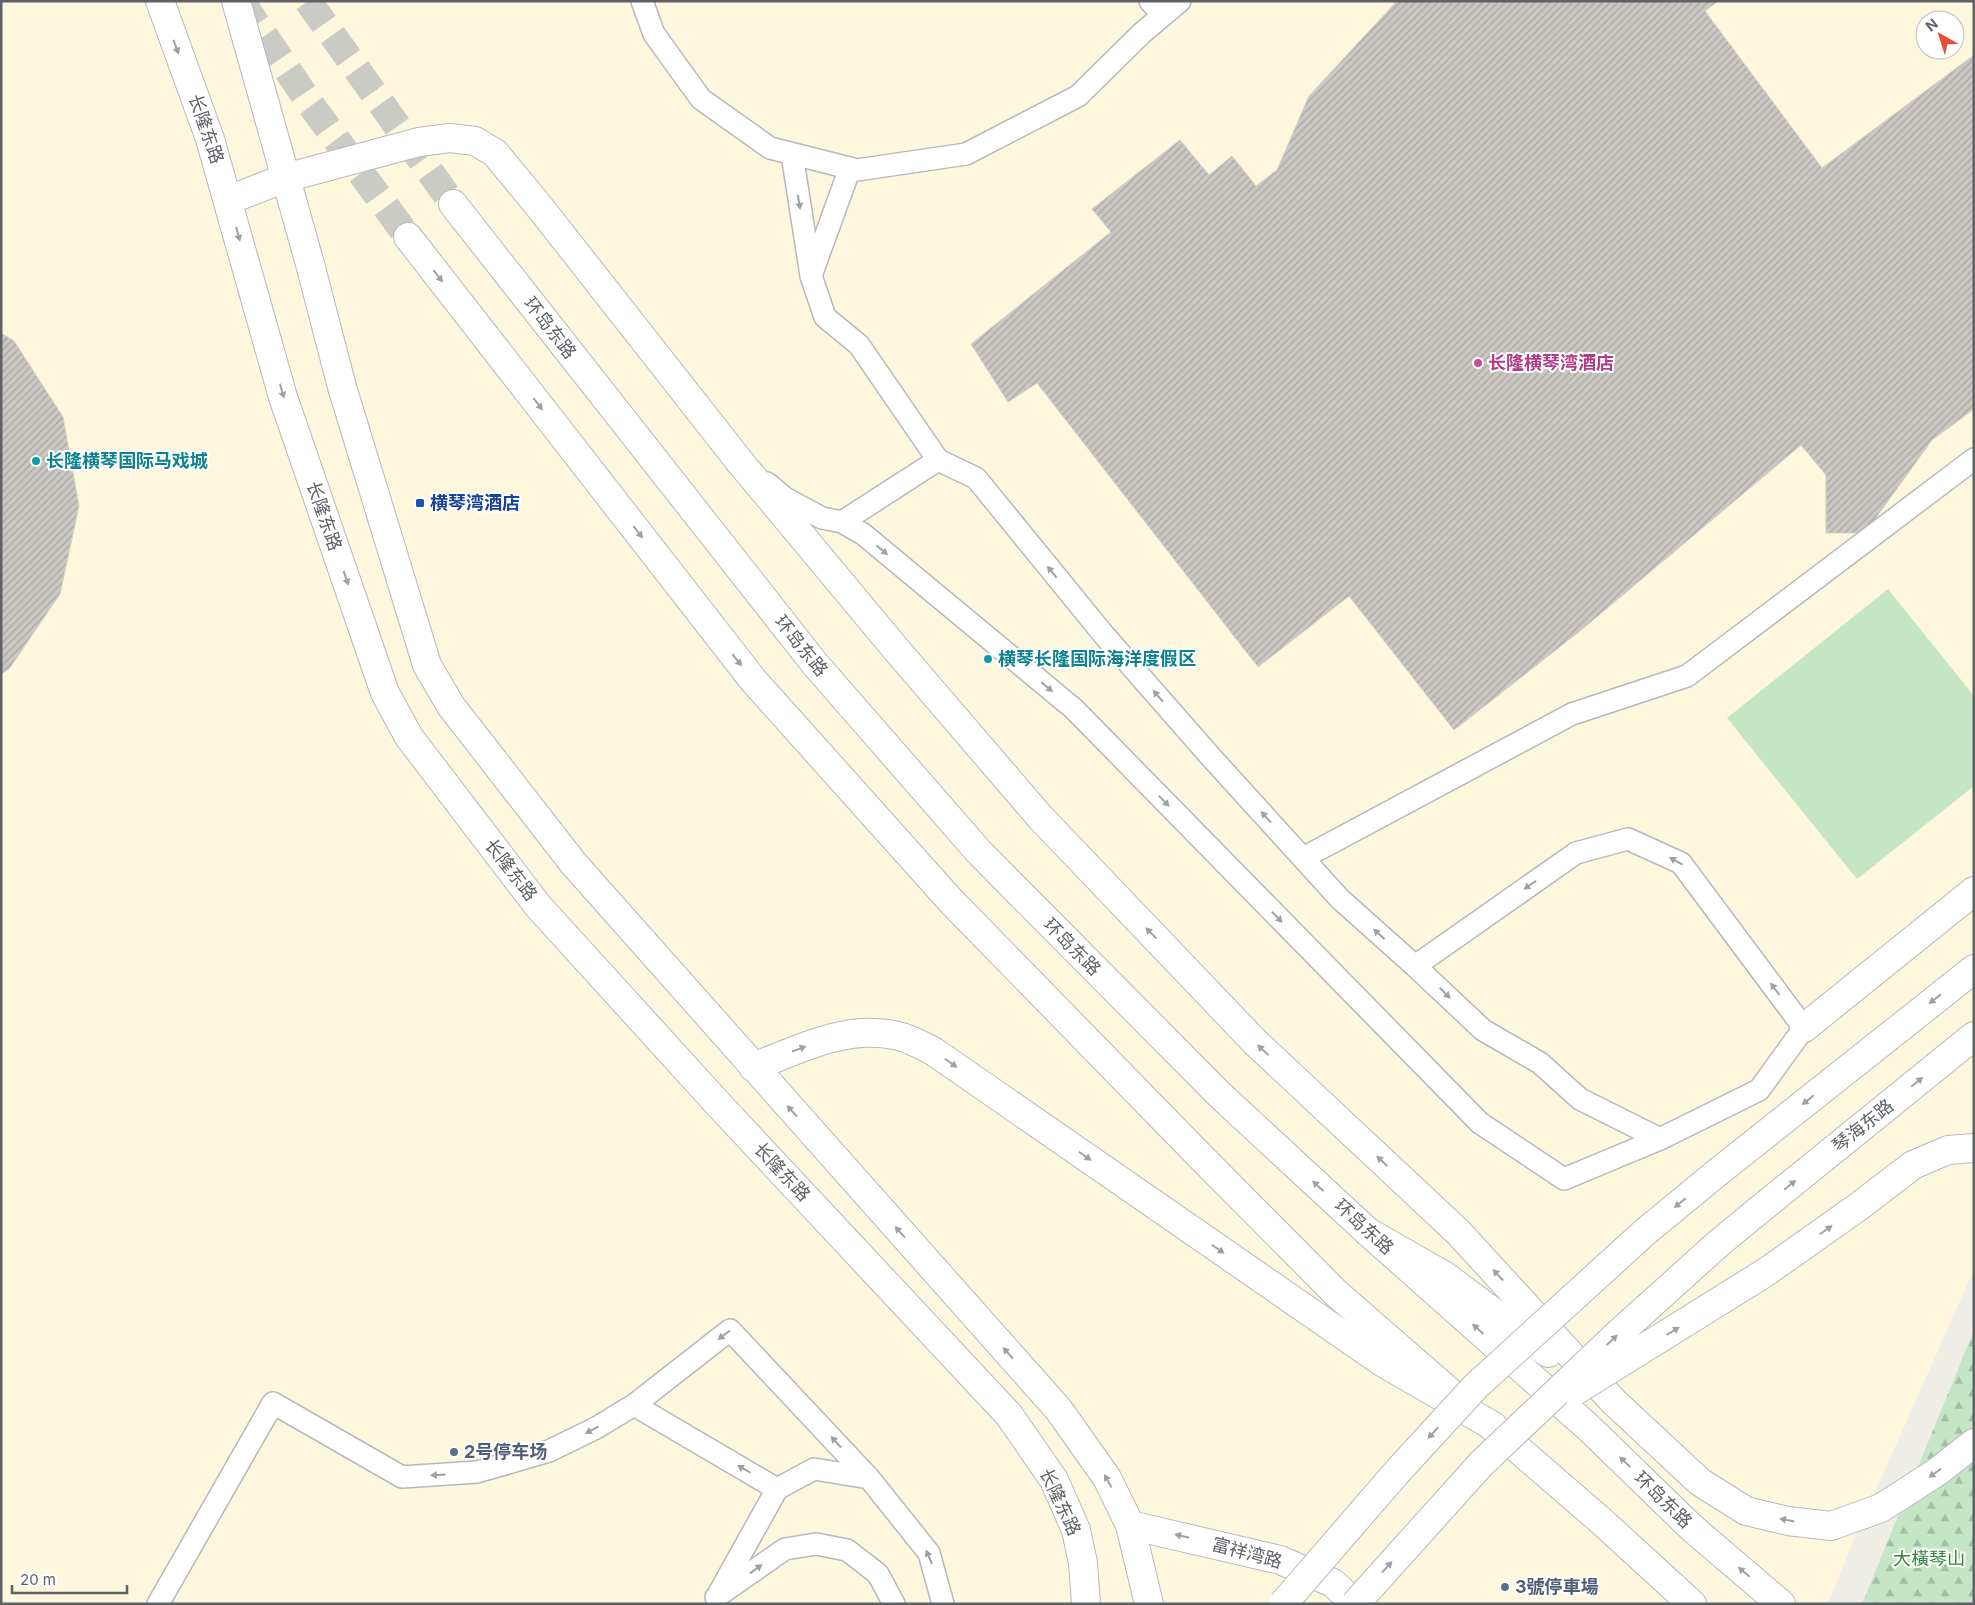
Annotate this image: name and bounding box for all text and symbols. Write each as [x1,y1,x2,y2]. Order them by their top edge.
north arrow [1915,10,1965,60]
text: N [1922,15,1941,34]
one-way arrow [172,40,180,55]
street label: 长隆东路 [185,91,228,166]
one-way arrow [796,194,804,210]
one-way arrow [235,227,243,242]
one-way arrow [432,269,443,282]
street label: 环岛东路 [520,293,581,363]
place label: 长隆横琴湾酒店 [1488,352,1614,373]
marker: 长隆横琴湾酒店 [1472,357,1484,369]
one-way arrow [278,384,286,399]
one-way arrow [532,397,543,410]
place label: 长隆横琴国际马戏城 [46,450,208,471]
marker: 长隆横琴国际马戏城 [30,455,42,467]
street label: 长隆东路 [303,478,346,553]
place label: 横琴湾酒店 [430,492,520,513]
marker: 横琴湾酒店 [414,497,426,509]
one-way arrow [632,525,643,538]
one-way arrow [875,544,888,555]
one-way arrow [1047,566,1058,579]
one-way arrow [342,571,350,586]
street label: 环岛东路 [771,611,832,680]
place label: 横琴长隆国际海洋度假区 [998,648,1196,669]
one-way arrow [732,653,743,666]
marker: 横琴长隆国际海洋度假区 [982,653,994,665]
one-way arrow [1041,682,1054,693]
one-way arrow [1152,690,1163,703]
one-way arrow [1157,794,1169,806]
one-way arrow [1260,812,1272,824]
street label: 长隆东路 [481,835,542,905]
one-way arrow [1669,857,1682,866]
one-way arrow [1524,880,1537,891]
one-way arrow [1271,910,1283,922]
street label: 环岛东路 [1039,914,1105,980]
one-way arrow [1145,927,1157,939]
one-way arrow [1373,928,1385,940]
one-way arrow [1770,982,1780,996]
one-way arrow [1438,986,1450,998]
one-way arrow [1929,993,1942,1004]
one-way arrow [1258,1044,1270,1056]
one-way arrow [792,1045,806,1053]
one-way arrow [944,1058,958,1068]
one-way arrow [1910,1077,1923,1088]
one-way arrow [1802,1094,1815,1105]
street label: 琴海东路 [1828,1095,1897,1156]
one-way arrow [786,1105,798,1117]
street label: 长隆东路 [750,1138,815,1205]
one-way arrow [1078,1151,1092,1161]
one-way arrow [1376,1155,1388,1167]
one-way arrow [1784,1179,1797,1190]
one-way arrow [1313,1180,1325,1192]
street label: 环岛东路 [1331,1195,1398,1259]
one-way arrow [1674,1197,1686,1208]
one-way arrow [1819,1225,1833,1235]
one-way arrow [895,1226,906,1238]
one-way arrow [1211,1244,1225,1254]
one-way arrow [1492,1269,1503,1282]
one-way arrow [1472,1324,1485,1335]
one-way arrow [1666,1326,1680,1336]
one-way arrow [717,1330,730,1340]
one-way arrow [1606,1334,1618,1346]
one-way arrow [1002,1348,1014,1360]
one-way arrow [585,1426,599,1434]
one-way arrow [1427,1426,1439,1438]
one-way arrow [830,1437,842,1449]
place label: 2号停车场 [464,1441,547,1462]
marker: 2号停车场 [448,1446,460,1458]
one-way arrow [1619,1456,1631,1468]
one-way arrow [737,1464,750,1473]
street label: 长隆东路 [1036,1465,1085,1539]
street label: 环岛东路 [1630,1467,1697,1532]
one-way arrow [1928,1468,1942,1478]
one-way arrow [430,1471,446,1479]
one-way arrow [1104,1474,1113,1488]
one-way arrow [1778,1516,1794,1524]
one-way arrow [1174,1532,1189,1540]
street label: 富祥湾路 [1210,1533,1285,1572]
park label: 大橫琴山 [1893,1548,1965,1569]
one-way arrow [925,1549,933,1564]
scale bar [12,1562,128,1594]
one-way arrow [1381,1562,1393,1574]
one-way arrow [749,1564,763,1574]
one-way arrow [1738,1567,1750,1578]
text: 20 m [20,1570,56,1589]
place label: 3號停車場 [1515,1576,1599,1597]
marker: 3號停車場 [1499,1581,1511,1593]

